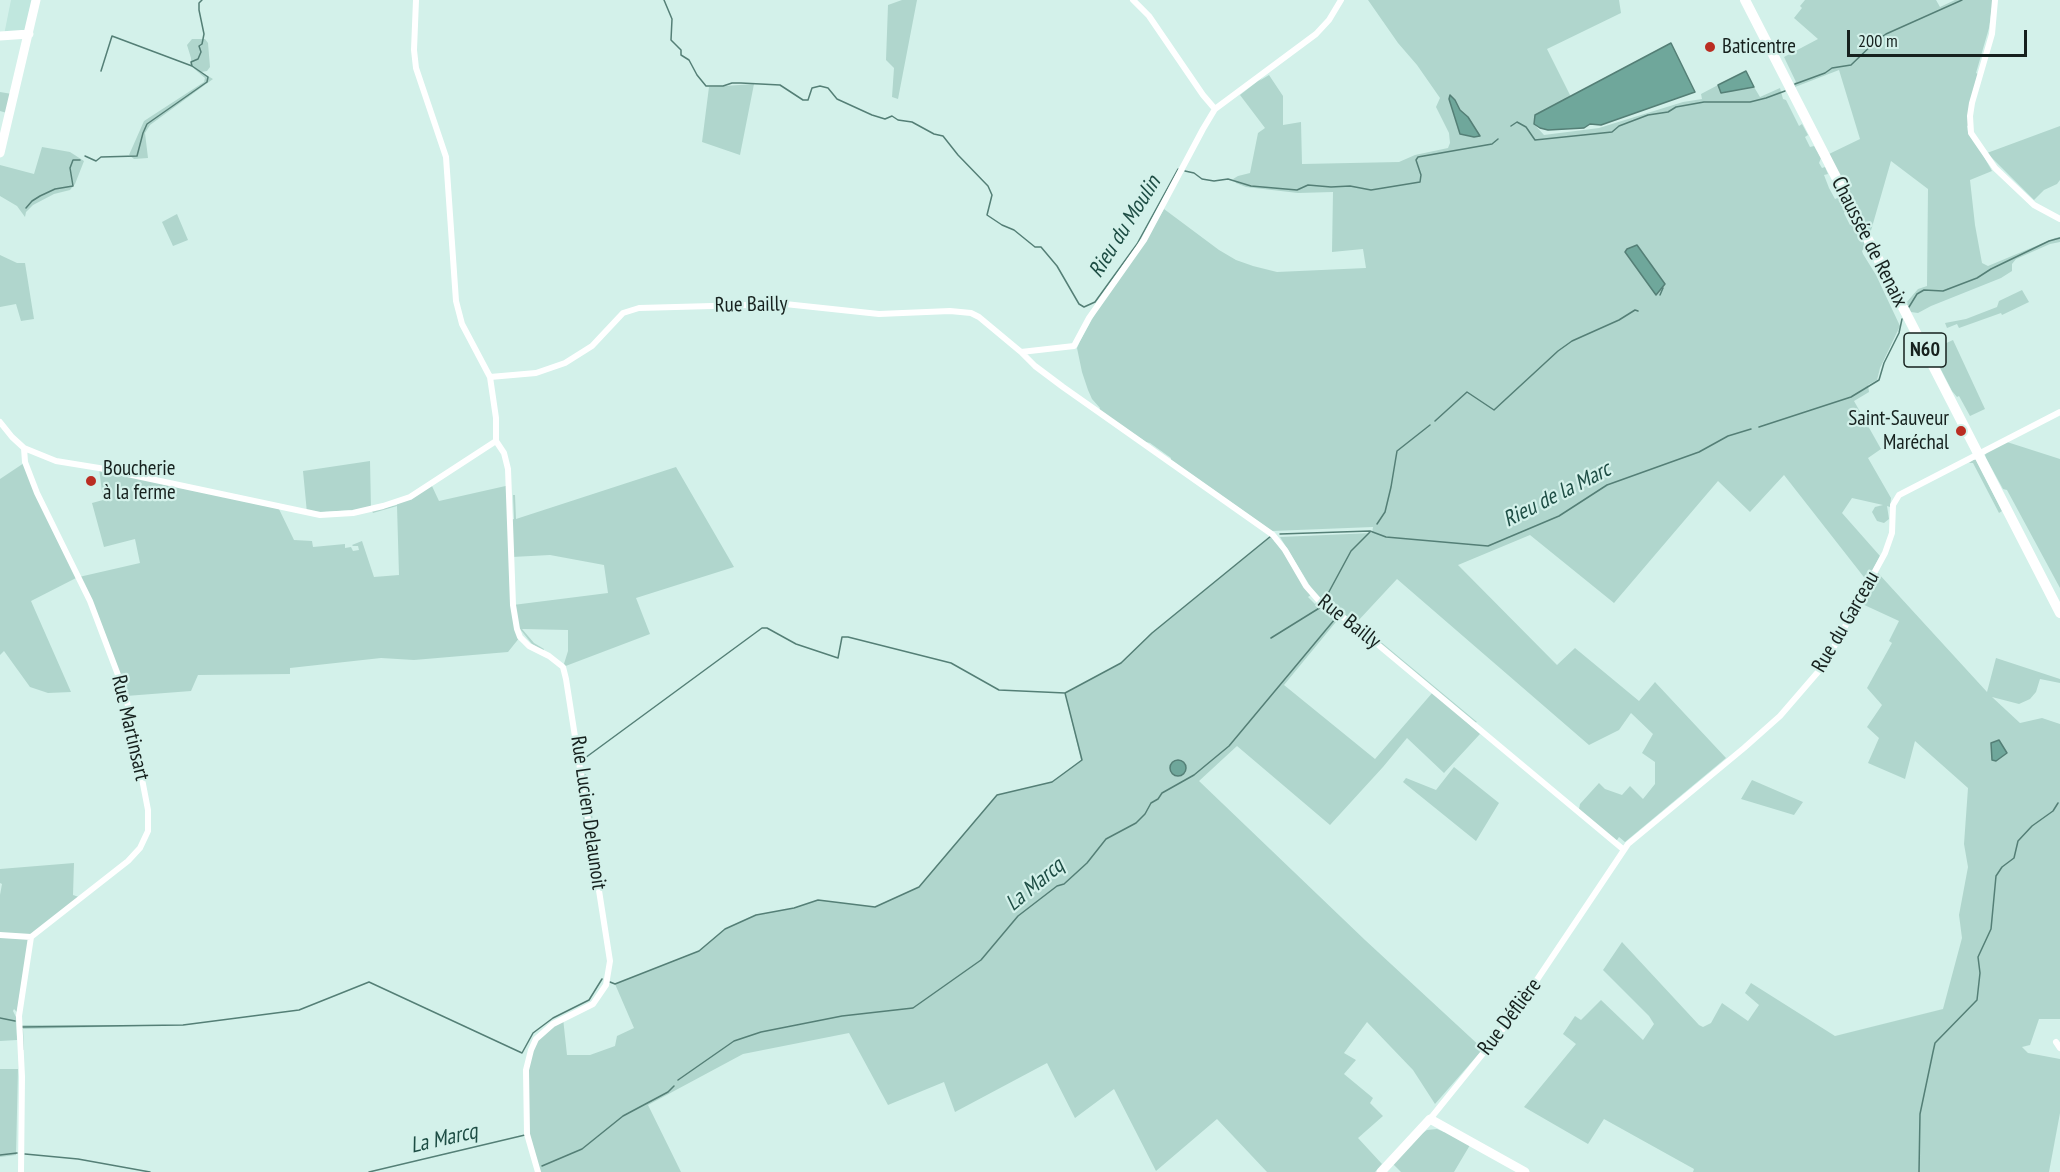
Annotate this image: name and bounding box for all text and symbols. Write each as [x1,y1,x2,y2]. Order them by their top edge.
scale bar [1850,18,2030,56]
text: 200 m [1858,29,1898,52]
place label: Baticentre [1722,34,1796,60]
marker: Baticentre [1703,40,1717,54]
water label: Rieu du Moulin [1083,171,1167,283]
street label: Chaussée de Renaix [1825,172,1913,312]
street label: Rue Bailly [714,292,788,318]
road number: N60 [1904,333,1946,367]
place label: Saint-Sauveur Maréchal [1848,406,1949,456]
marker: Saint-Sauveur Maréchal [1954,424,1968,438]
place label: Boucherie à la ferme [103,456,176,506]
water label: Rieu de la Marc [1499,457,1615,533]
marker: Boucherie à la ferme [84,474,98,488]
street label: Rue du Garceau [1807,567,1885,677]
street label: Rue Bailly [1313,590,1385,654]
street label: Rue Martinsart [106,673,154,783]
street label: Rue Lucien Delaunoit [565,735,611,891]
water label: La Marcq [1000,853,1070,917]
street label: Rue Déflière [1473,974,1547,1060]
water label: La Marcq [408,1118,480,1160]

